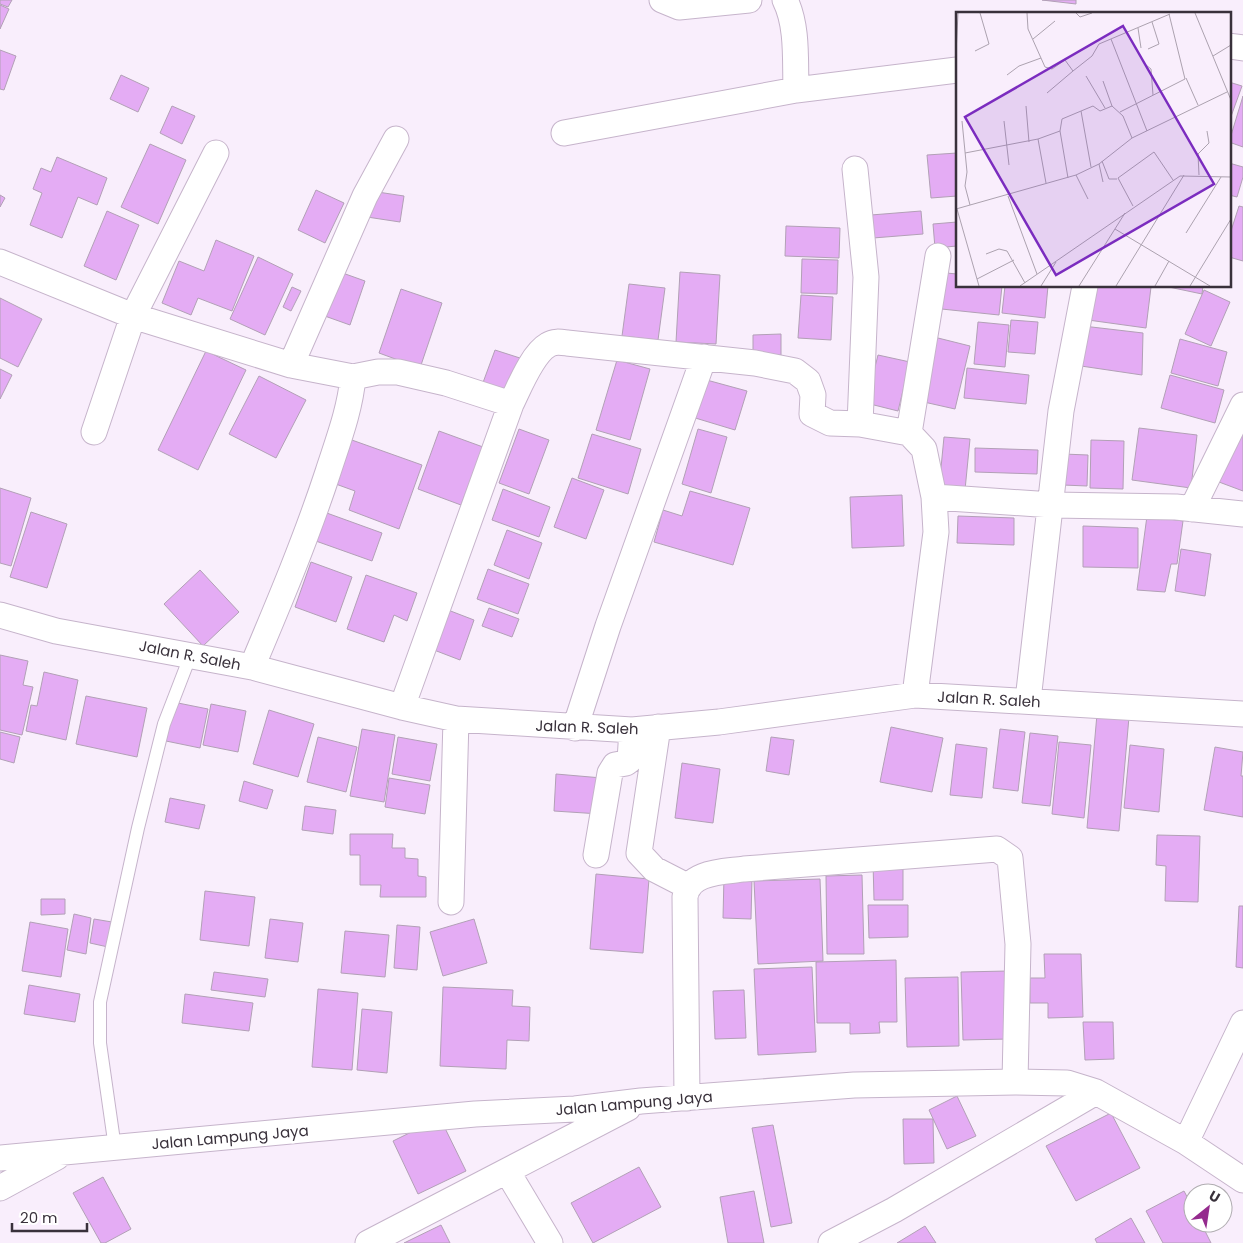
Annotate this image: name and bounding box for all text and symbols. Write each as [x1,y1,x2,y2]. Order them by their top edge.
inset map [956,12,1230,288]
street label: Jalan R. Saleh [137,635,243,675]
street label: Jalan R. Saleh [937,686,1041,712]
street label: Jalan R. Saleh [535,715,639,739]
street label: Jalan Lampung Jaya [555,1086,713,1120]
street label: Jalan Lampung Jaya [151,1120,309,1154]
north arrow [1183,1183,1233,1233]
text: U [1205,1186,1224,1208]
scale bar [12,1200,88,1232]
text: 20 m [20,1207,58,1228]

